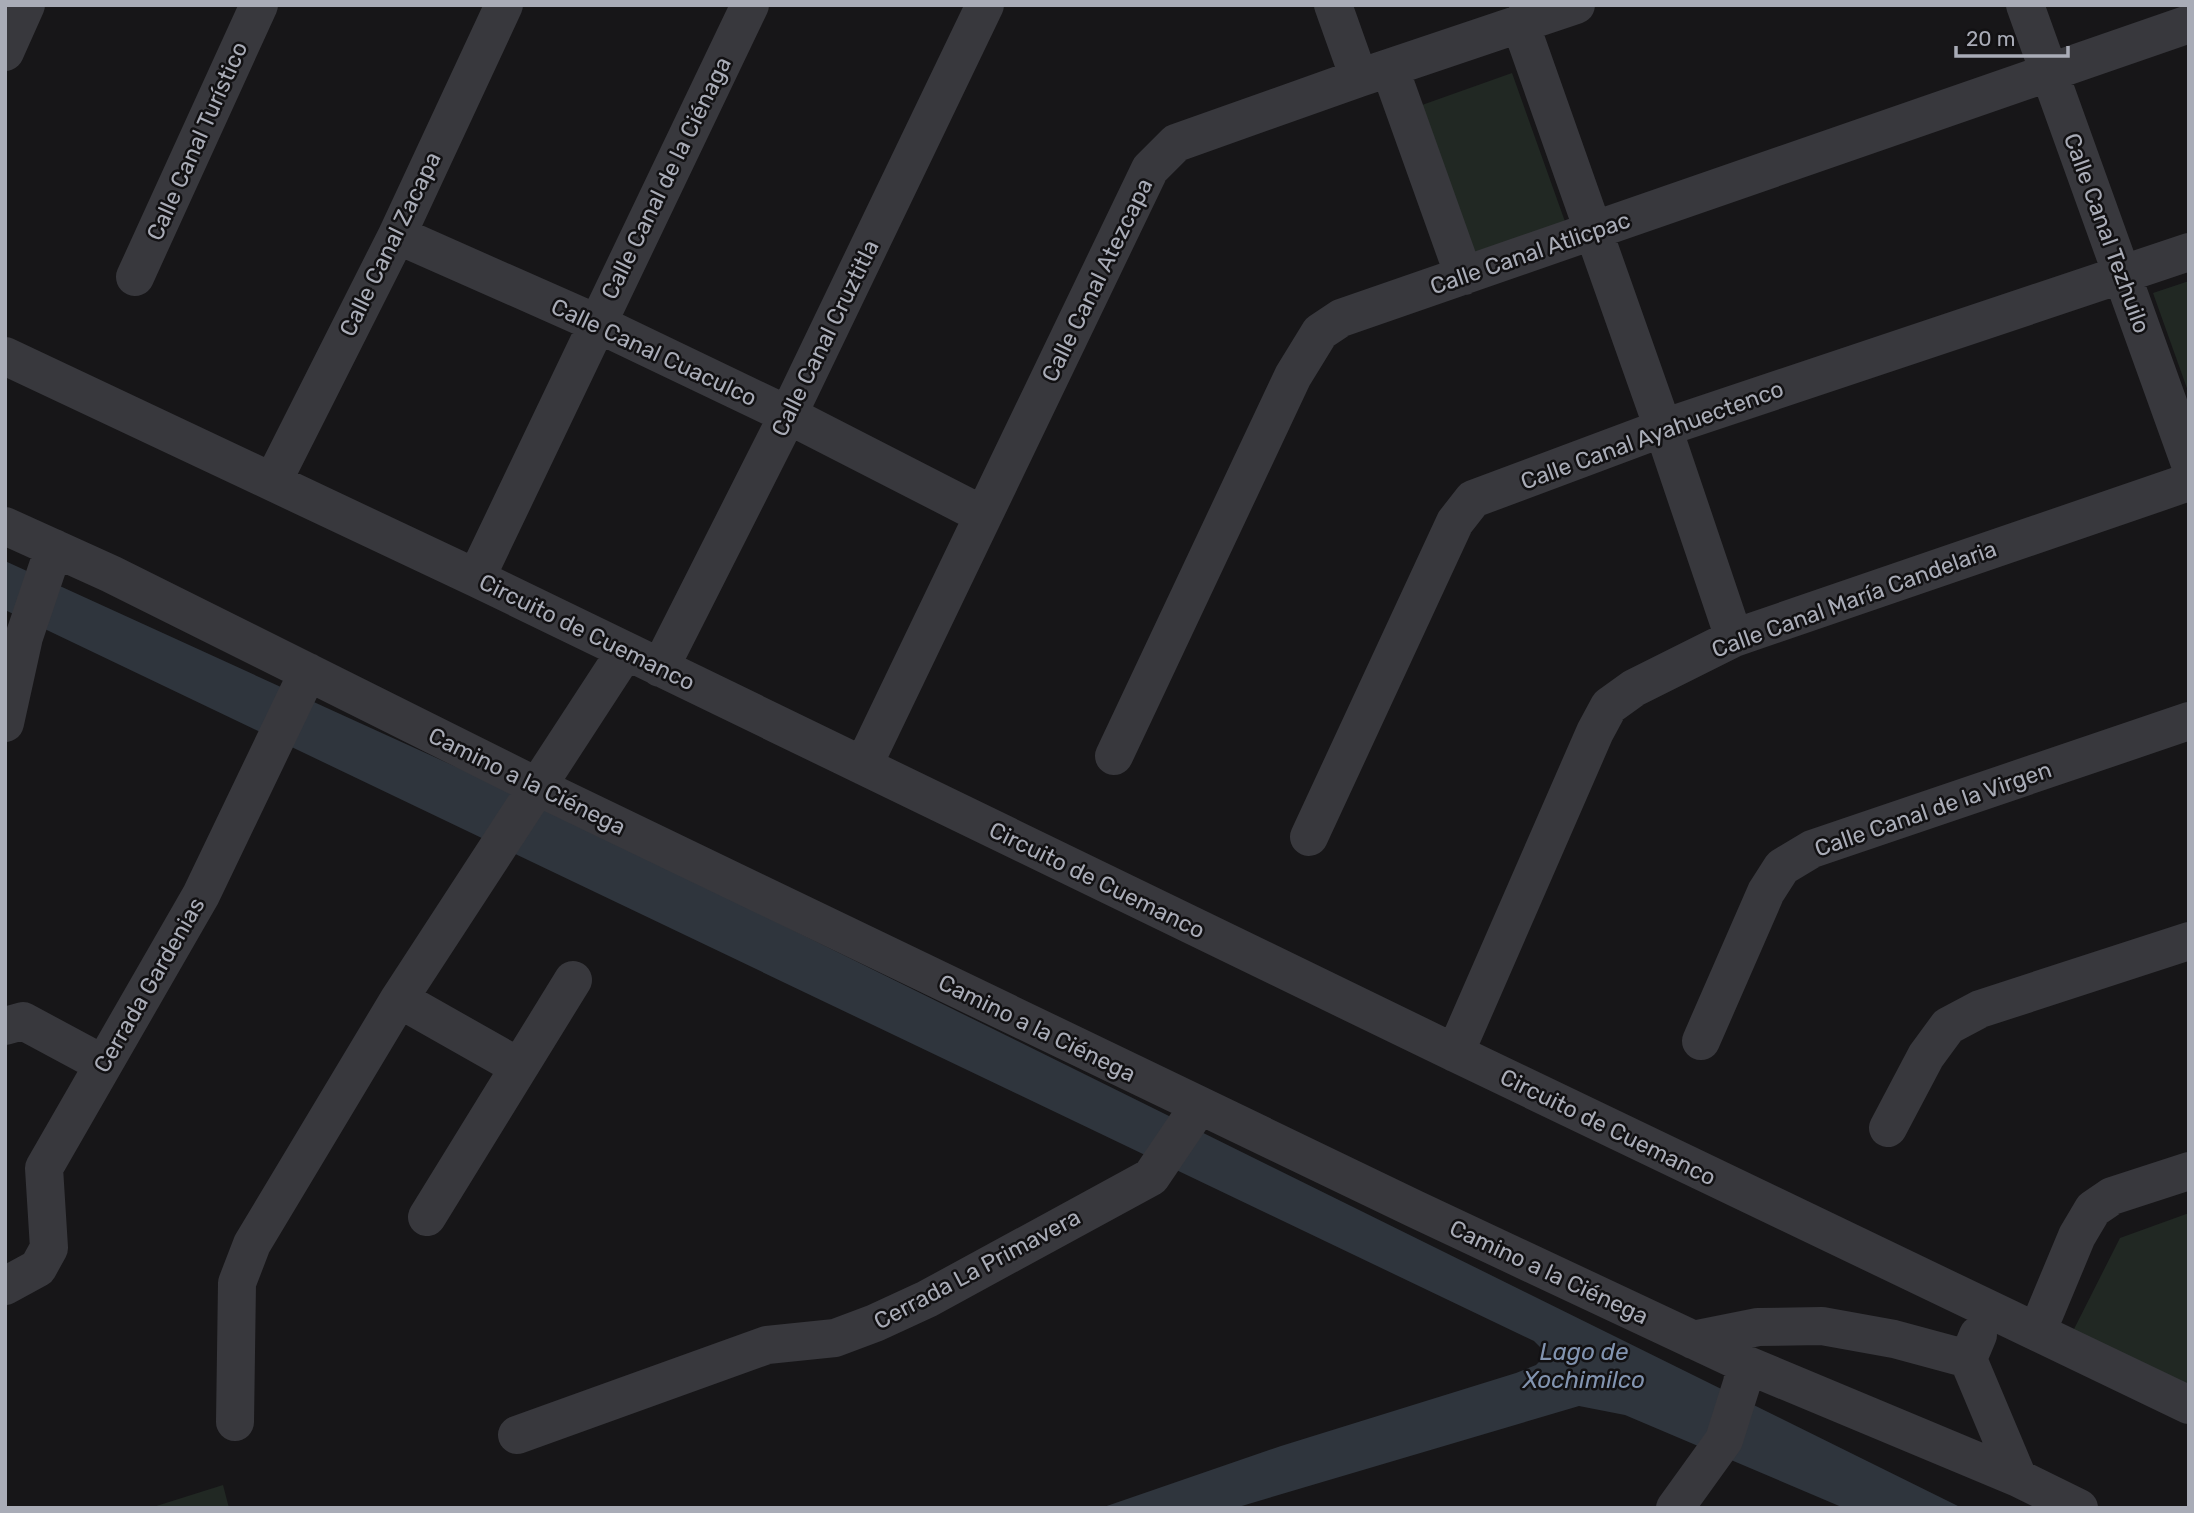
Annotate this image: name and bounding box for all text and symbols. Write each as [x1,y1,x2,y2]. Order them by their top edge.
scale bar [1956,14,2068,58]
text: 20 m [1966,26,2015,51]
street label: Calle Canal Turístico [141,37,253,245]
street label: Calle Canal de la Ciénaga [595,52,737,304]
street label: Calle Canal Tezhuilo [2058,129,2156,337]
street label: Calle Canal Zacapa [333,147,447,341]
street label: Calle Canal Atezcapa [1036,174,1158,386]
street label: Calle Canal Atlicpac [1426,206,1634,300]
street label: Calle Canal Cruztitla [765,235,885,441]
street label: Calle Canal Cuaculco [547,292,761,412]
street label: Calle Canal Ayahuectenco [1517,374,1787,496]
street label: Calle Canal María Candelaria [1708,534,2000,664]
street label: Circuito de Cuemanco [475,568,699,696]
street label: Camino a la Ciénega [424,721,630,841]
street label: Calle Canal de la Virgen [1811,755,2055,863]
street label: Circuito de Cuemanco [985,816,1209,944]
street label: Cerrada Gardenias [87,892,211,1078]
street label: Camino a la Ciénega [934,968,1140,1088]
street label: Circuito de Cuemanco [1496,1063,1720,1191]
street label: Cerrada La Primavera [869,1203,1085,1335]
street label: Camino a la Ciénega [1445,1214,1653,1330]
water label: Lago de Xochimilco [1522,1338,1645,1394]

